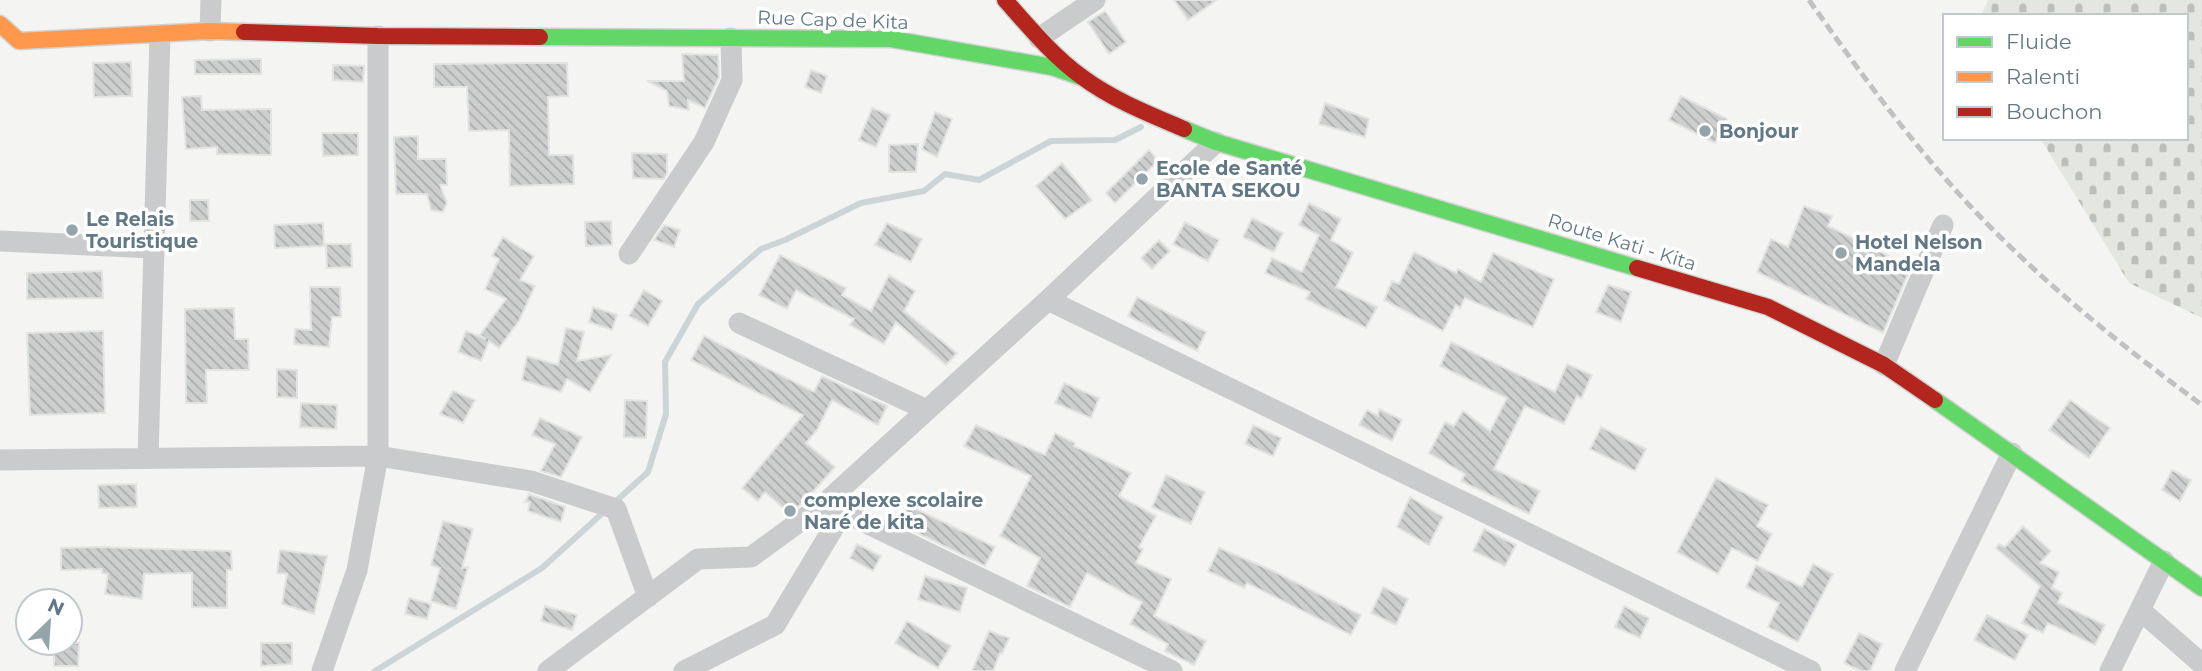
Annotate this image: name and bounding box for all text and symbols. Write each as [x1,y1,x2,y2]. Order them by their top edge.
street label: Rue Cap de Kita [757,6,909,34]
legend [1943,14,2188,140]
text: Fluide [2006,29,2072,54]
text: Ralenti [2006,64,2080,89]
text: Bouchon [2006,99,2102,124]
place label: Bonjour [1719,120,1799,143]
marker: Bonjour [1697,123,1713,139]
place label: Ecole de Santé BANTA SEKOU [1156,157,1303,202]
marker: Ecole de Santé BANTA SEKOU [1134,171,1150,187]
place label: Le Relais Touristique [86,208,198,253]
street label: Route Kati - Kita [1545,209,1699,275]
marker: Le Relais Touristique [64,222,80,238]
place label: Hotel Nelson Mandela [1855,231,1983,276]
marker: Hotel Nelson Mandela [1833,245,1849,261]
place label: complexe scolaire Naré de kita [804,489,983,534]
marker: complexe scolaire Naré de kita [782,503,798,519]
north arrow [14,587,84,657]
text: N [44,593,68,621]

